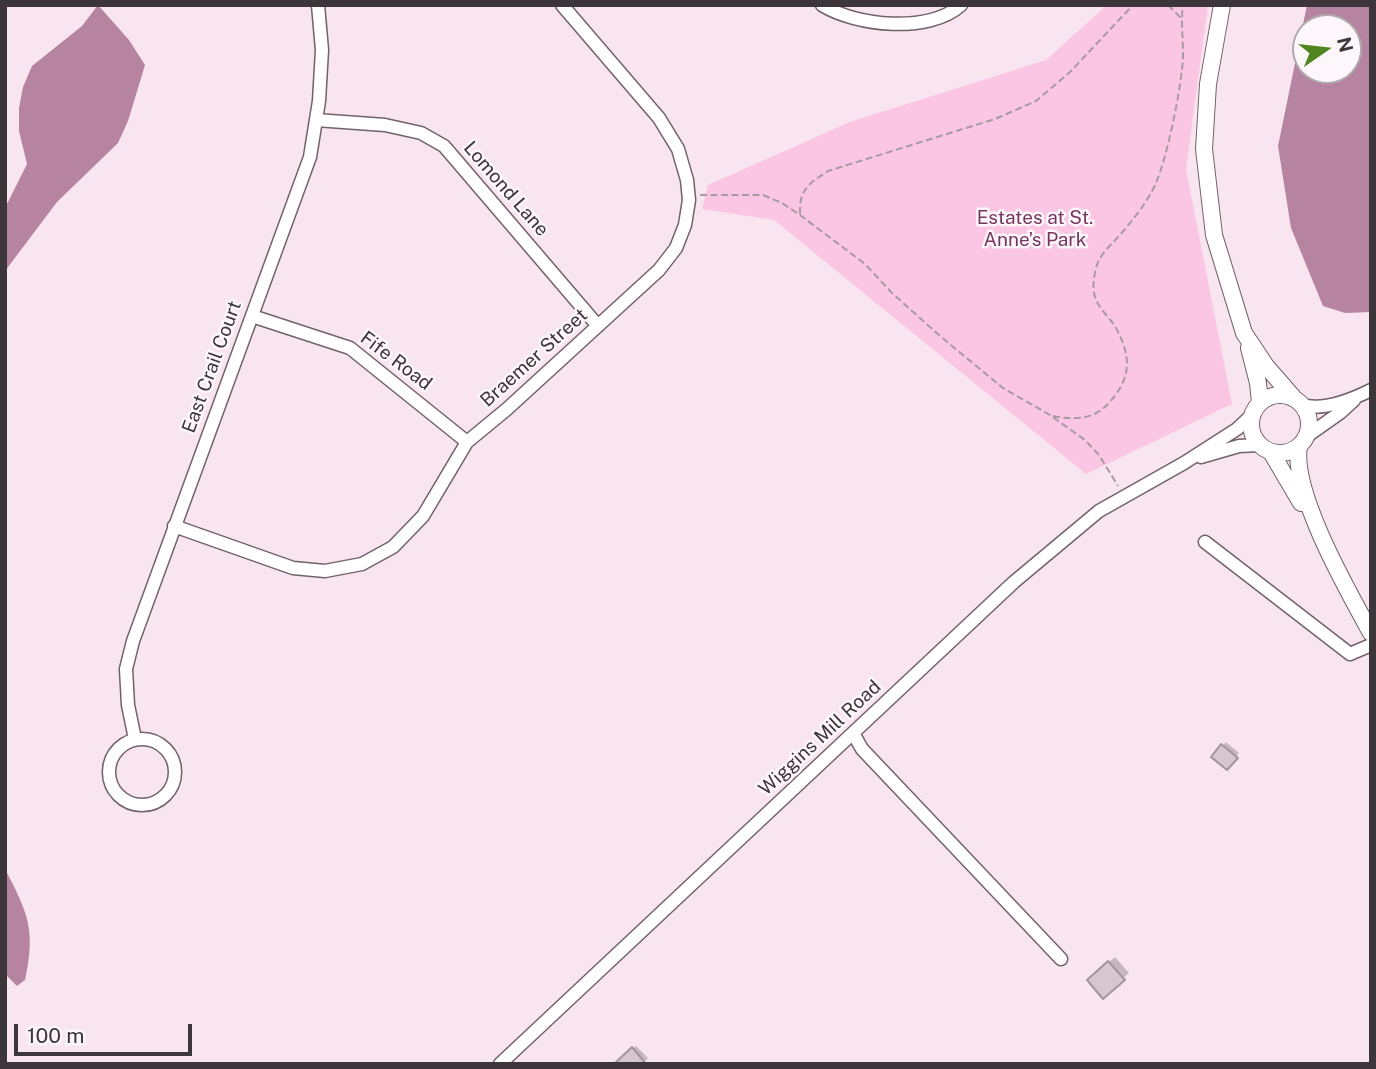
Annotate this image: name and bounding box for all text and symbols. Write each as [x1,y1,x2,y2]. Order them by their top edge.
north arrow [1292,14,1362,84]
text: N [1333,35,1358,54]
street label: Lomond Lane [459,137,553,241]
park label: Estates at St. Anne's Park [977,207,1093,251]
street label: East Crail Court [178,298,246,436]
street label: Braemer Street [476,304,592,412]
street label: Fife Road [356,327,436,395]
street label: Wiggins Mill Road [754,676,886,800]
scale bar [18,1010,196,1054]
text: 100 m [27,1023,84,1048]

